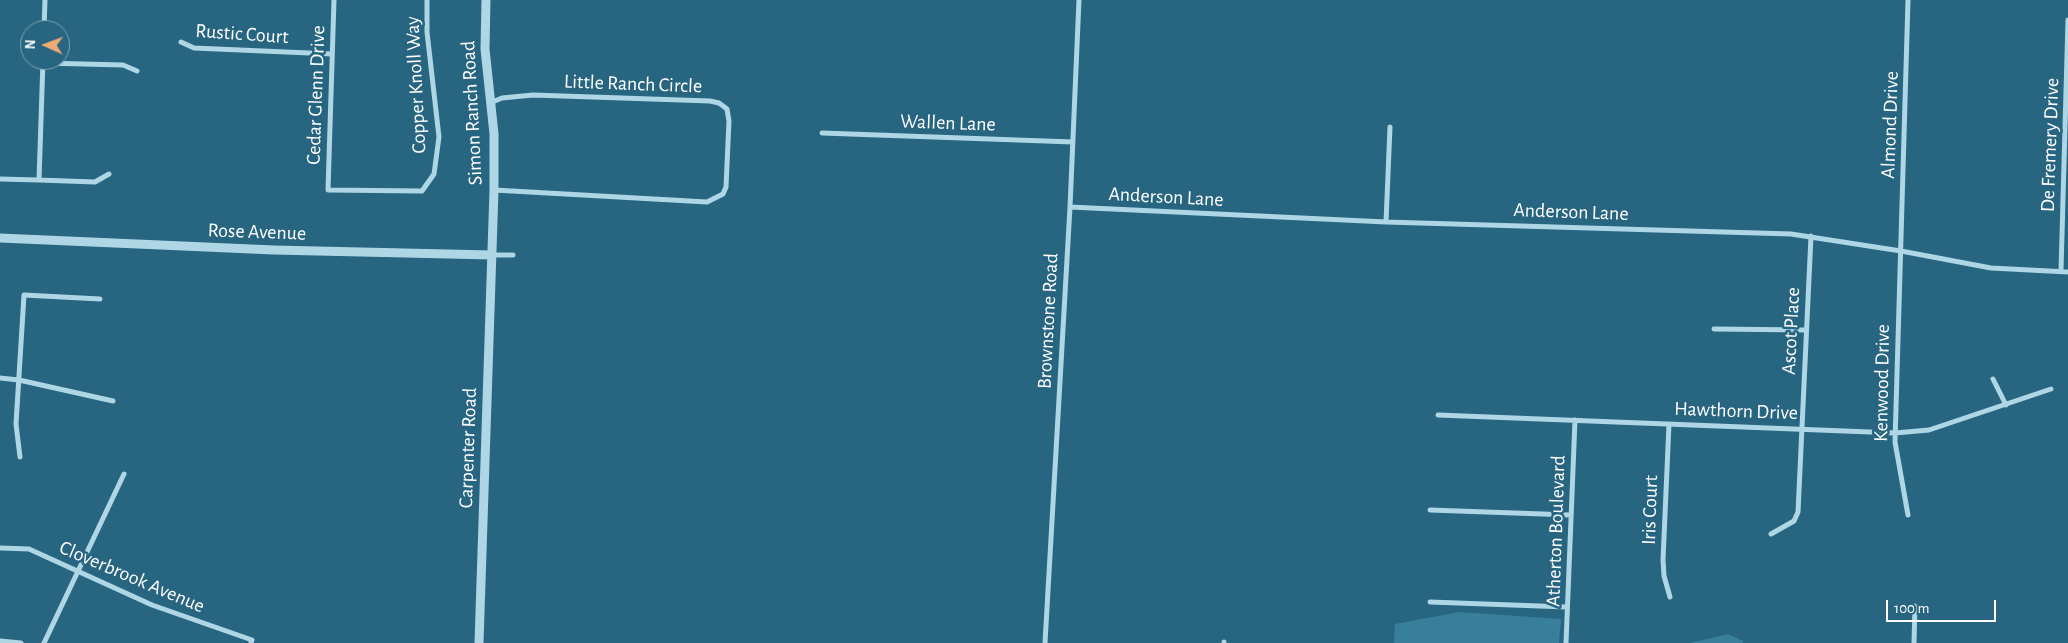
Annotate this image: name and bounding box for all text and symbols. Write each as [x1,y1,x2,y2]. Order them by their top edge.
street label: Copper Knoll Way [400,16,432,154]
street label: Rustic Court [195,19,289,49]
north arrow [20,20,70,70]
street label: Cedar Glenn Drive [302,25,330,165]
text: N [24,39,38,50]
street label: Simon Ranch Road [456,40,488,186]
street label: Little Ranch Circle [563,70,703,98]
street label: Almond Drive [1876,71,1904,179]
street label: De Fremery Drive [2036,77,2064,213]
street label: Wallen Lane [900,109,996,137]
street label: Anderson Lane [1108,182,1224,212]
street label: Anderson Lane [1513,198,1629,226]
street label: Rose Avenue [207,218,307,246]
street label: Brownstone Road [1032,252,1064,390]
street label: Ascot Place [1777,287,1805,375]
street label: Kenwood Drive [1869,324,1895,442]
street label: Carpenter Road [454,387,482,509]
street label: Hawthorn Drive [1674,397,1798,425]
street label: Atherton Boulevard [1541,455,1571,607]
street label: Iris Court [1637,475,1663,545]
street label: Cloverbrook Avenue [56,536,208,618]
scale bar [1888,590,1998,622]
text: 100 m [1894,601,1929,616]

